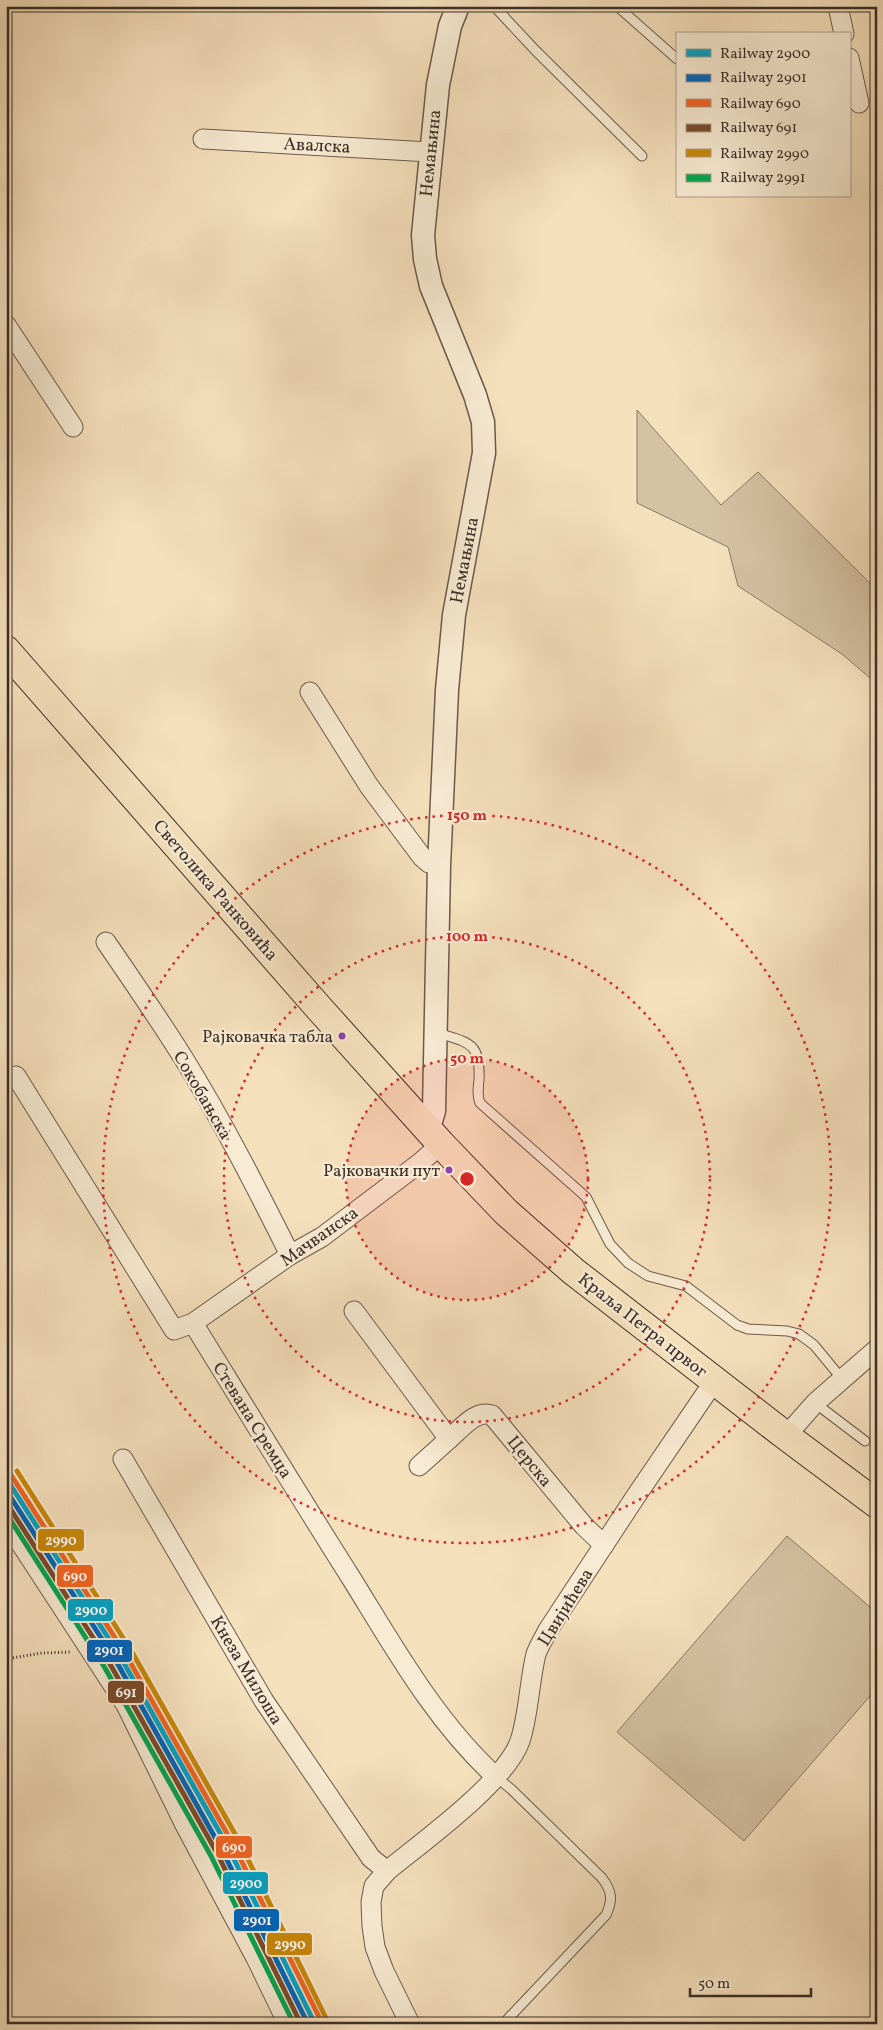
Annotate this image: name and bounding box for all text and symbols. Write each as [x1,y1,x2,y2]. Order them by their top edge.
legend [676,32,850,198]
text: Railway 2900 [720,44,810,65]
text: Railway 2901 [720,68,807,89]
text: Railway 690 [720,94,801,115]
street label: Немањина [414,108,449,198]
text: Railway 691 [720,118,797,139]
street label: Авалска [283,132,351,161]
text: Railway 2990 [720,144,809,165]
text: Railway 2991 [720,168,805,189]
street label: Немањина [445,515,486,606]
text: 150 m [447,806,487,827]
street label: Светолика Ранковића [146,815,283,967]
text: 100 m [446,927,489,948]
place label: Рајковачка табла [202,1026,333,1049]
marker: Рајковачка табла [337,1031,347,1041]
street label: Сокобањска [166,1047,237,1145]
text: 50 m [450,1049,484,1070]
place label: Рајковачки пут [323,1160,440,1183]
marker: Рајковачки пут [444,1165,454,1175]
centre of rings [458,1170,476,1188]
street label: Мачванска [276,1201,364,1273]
street label: Краља Петра првог [572,1268,712,1385]
street label: Стевана Сремца [206,1358,298,1484]
street label: Церска [500,1431,557,1493]
line badge: 2990 [37,1528,85,1552]
text: 2990 [45,1532,77,1551]
line badge: 690 [56,1564,94,1588]
street label: Цвијићева [532,1564,600,1652]
text: 690 [63,1568,87,1587]
line badge: 2900 [67,1598,114,1622]
text: 2900 [75,1602,108,1621]
street label: Кнеза Милоша [203,1612,288,1730]
line badge: 2901 [86,1639,133,1663]
text: 2901 [94,1642,124,1661]
line badge: 691 [107,1680,145,1704]
text: 691 [115,1684,137,1703]
line badge: 690 [215,1835,253,1859]
text: 690 [222,1839,246,1858]
line badge: 2900 [222,1871,269,1895]
text: 2900 [230,1875,263,1894]
line badge: 2901 [233,1908,280,1932]
text: 2901 [242,1912,272,1931]
line badge: 2990 [266,1932,313,1956]
text: 2990 [274,1936,306,1955]
scale bar [690,1965,812,1997]
text: 50 m [698,1974,730,1995]

